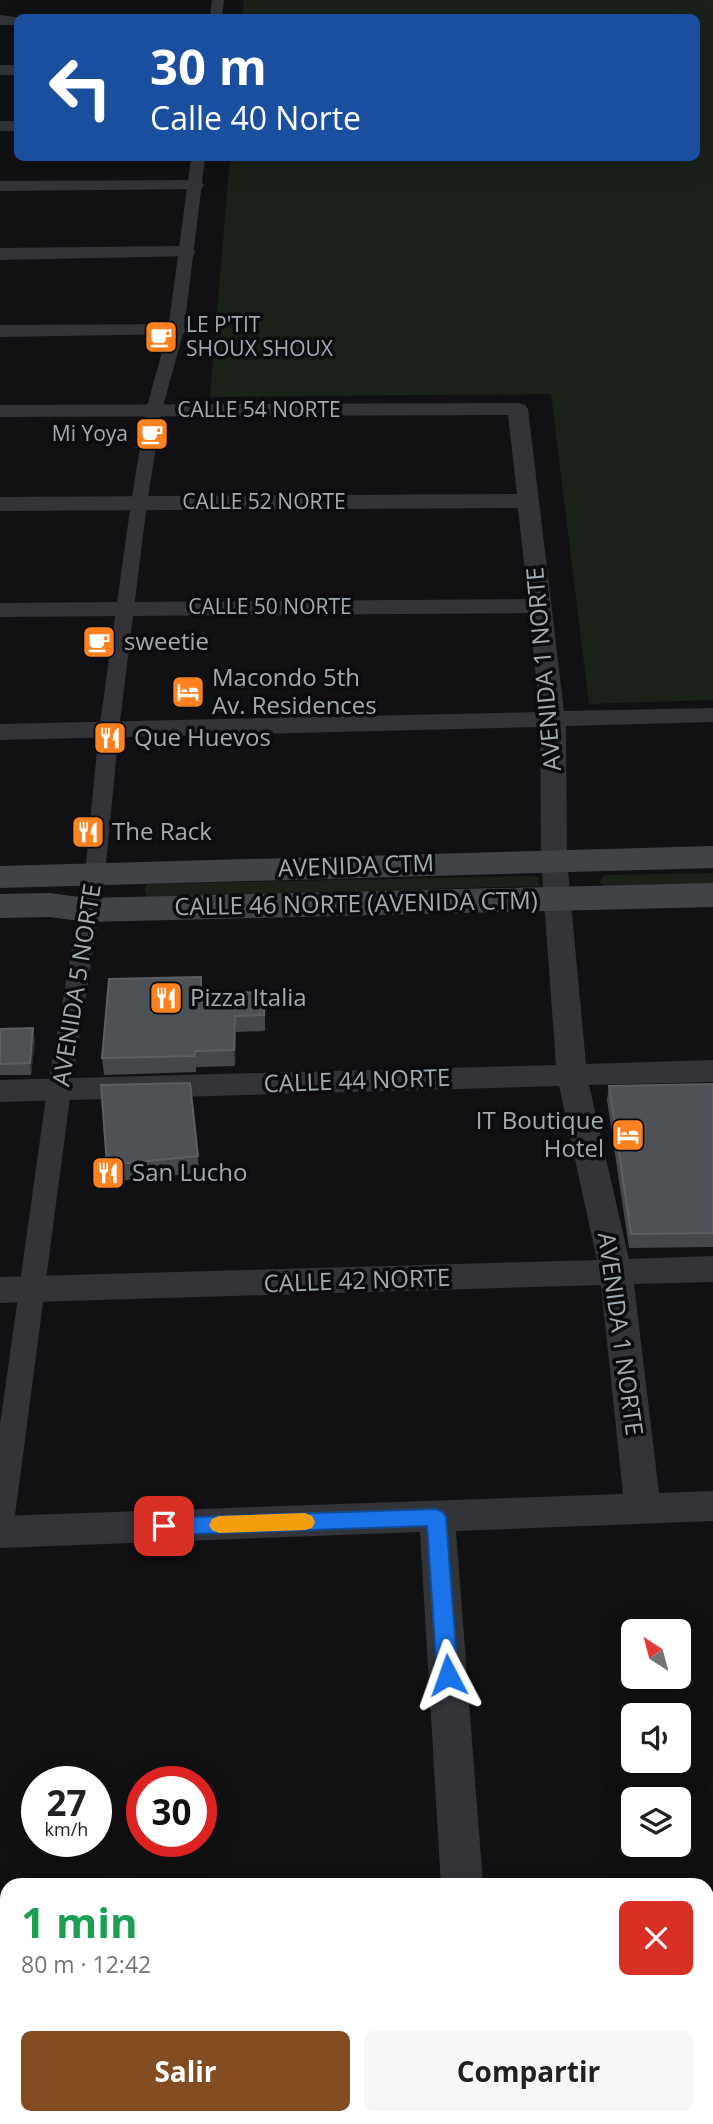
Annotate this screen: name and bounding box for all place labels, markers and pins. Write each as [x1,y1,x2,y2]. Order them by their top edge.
place label: LE P'TIT SHOUX SHOUX [186,310,334,362]
cafe icon: LE P'TIT SHOUX SHOUX [142,318,180,356]
cafe icon: Mi Yoya [133,415,171,453]
place label: Mi Yoya [52,419,128,447]
cafe icon: sweetie [80,623,118,661]
place label: sweetie [124,624,209,657]
place label: Macondo 5th Av. Residences [212,660,377,721]
hotel icon: Macondo 5th Av. Residences [169,673,207,711]
restaurant icon: Que Huevos [91,719,129,757]
place label: Que Huevos [134,720,271,753]
restaurant icon: The Rack [69,813,107,851]
place label: The Rack [112,814,212,847]
restaurant icon: Pizza Italia [147,979,185,1017]
place label: Pizza Italia [190,980,307,1013]
place label: IT Boutique Hotel [476,1103,604,1164]
hotel icon: IT Boutique Hotel [609,1116,647,1154]
restaurant icon: San Lucho [89,1154,127,1192]
place label: San Lucho [132,1155,247,1188]
pin [134,1496,194,1556]

